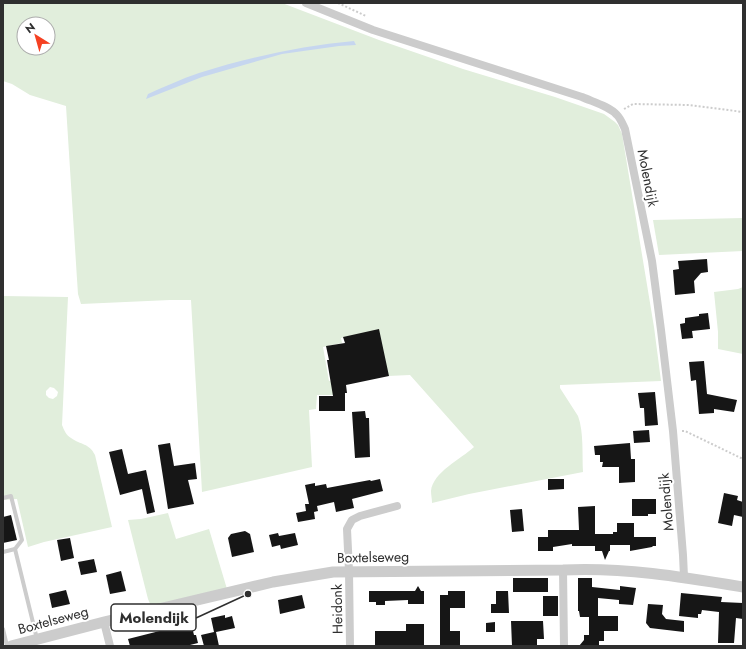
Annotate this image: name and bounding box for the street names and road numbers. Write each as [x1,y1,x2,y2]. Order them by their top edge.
street label: Molendijk [633,148,664,209]
street label: Molendijk [653,471,678,532]
street label: Boxtelseweg [337,546,409,568]
street label: Heidonk [327,583,347,634]
street label: Boxtelseweg [16,601,90,639]

